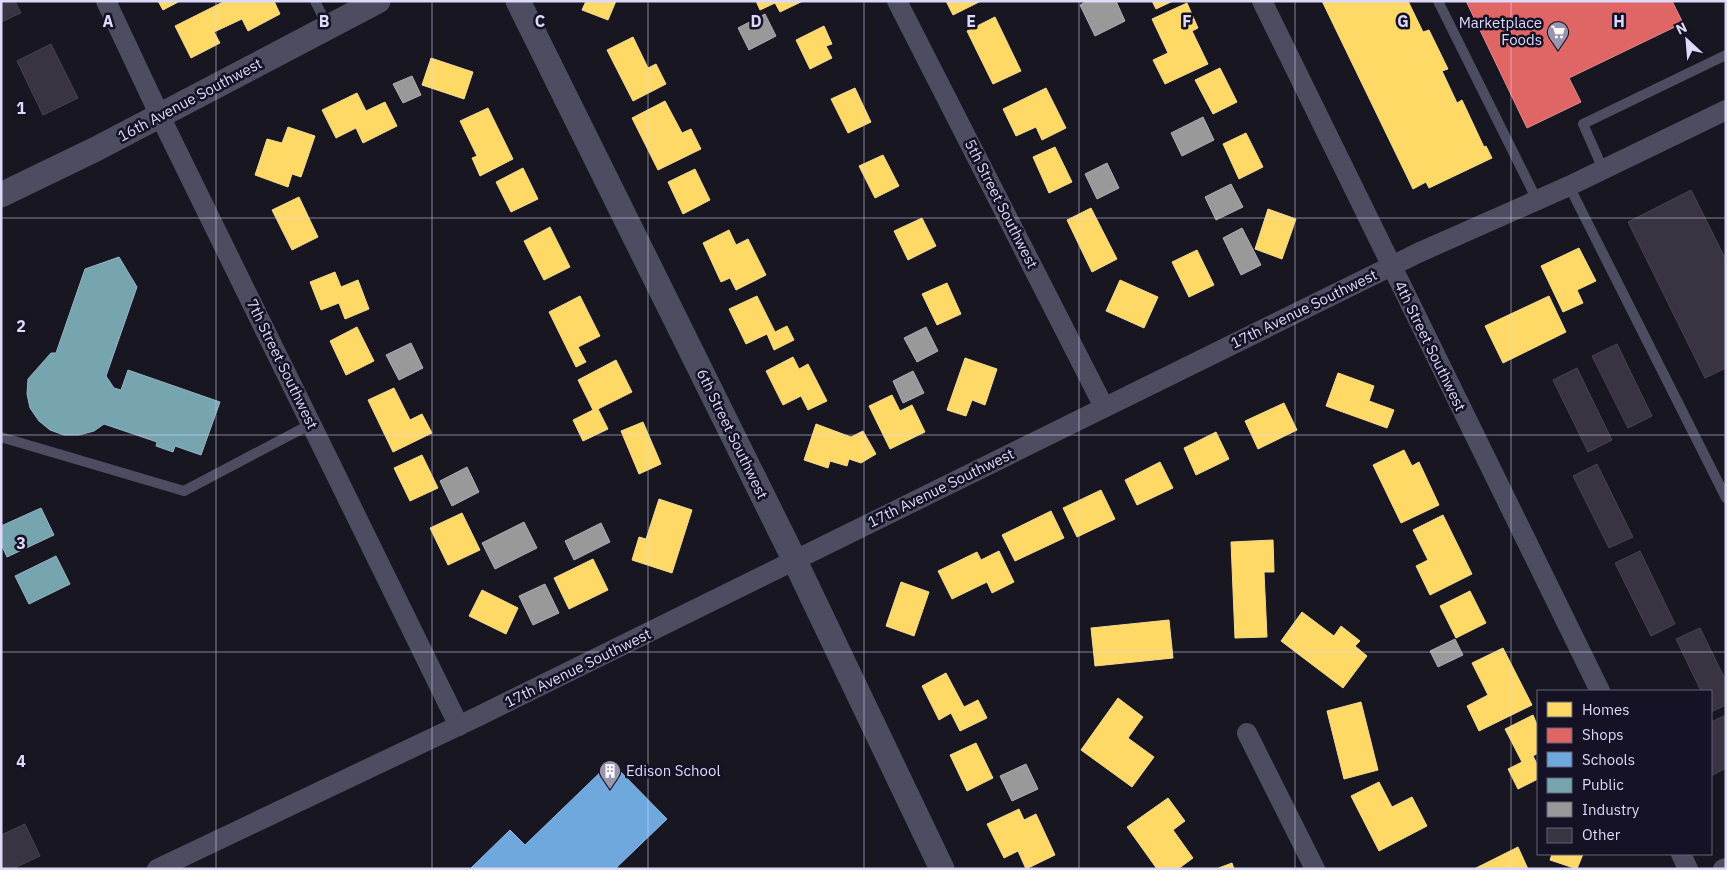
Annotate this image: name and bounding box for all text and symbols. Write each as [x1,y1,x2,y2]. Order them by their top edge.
text: A [103,11,114,31]
text: B [319,11,330,31]
text: C [535,11,545,31]
text: D [750,11,762,31]
text: E [966,11,976,31]
text: F [1182,11,1192,31]
text: G [1397,11,1409,31]
text: H [1613,11,1625,31]
place label: Marketplace Foods [1459,13,1542,49]
north arrow [1662,15,1712,65]
text: N [1673,18,1690,39]
supermarket icon: Marketplace Foods [1546,20,1570,51]
street label: 16th Avenue Southwest [114,54,265,146]
text: 1 [16,98,26,118]
street label: 5th Street Southwest [961,136,1042,272]
street label: 17th Avenue Southwest [1228,265,1380,352]
street label: 4th Street Southwest [1391,278,1470,414]
street label: 7th Street Southwest [243,296,322,432]
text: 2 [16,316,26,336]
street label: 6th Street Southwest [693,366,772,502]
street label: 17th Avenue Southwest [865,444,1017,531]
text: 3 [16,533,26,553]
street label: 17th Avenue Southwest [502,624,654,711]
legend [1537,690,1712,855]
text: Homes [1582,700,1630,719]
text: Shops [1582,725,1624,744]
text: Schools [1582,750,1635,769]
text: 4 [16,751,26,771]
building icon: Edison School [598,759,622,790]
place label: Edison School [626,761,720,780]
text: Public [1582,775,1624,794]
text: Industry [1582,800,1640,819]
text: Other [1582,825,1621,844]

